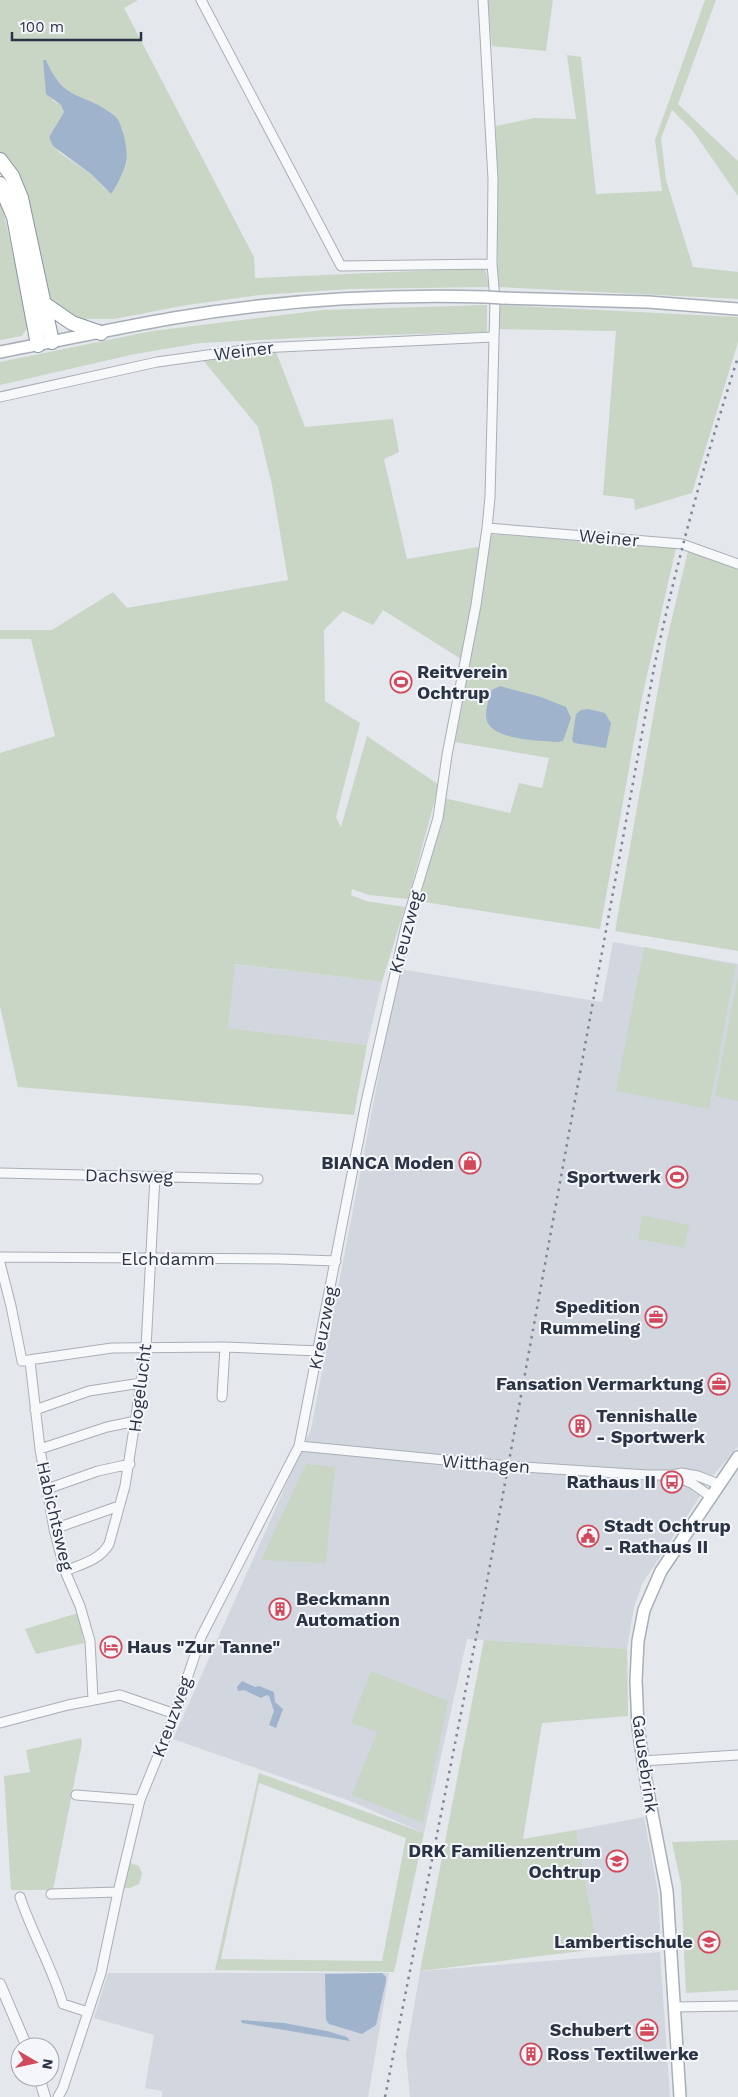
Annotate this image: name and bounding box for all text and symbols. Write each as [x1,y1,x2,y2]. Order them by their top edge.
scale bar [12,10,141,42]
text: 100 m [20,18,64,36]
street label: Weiner [213,336,275,365]
street label: Weiner [578,524,640,551]
place label: Reitverein Ochtrup [417,661,508,703]
sports icon: Reitverein Ochtrup [389,670,413,694]
street label: Kreuzweg [384,888,427,975]
shop icon: BIANCA Moden [458,1151,482,1175]
place label: BIANCA Moden [321,1152,454,1173]
street label: Dachsweg [85,1164,174,1187]
sports icon: Sportwerk [665,1165,689,1189]
place label: Sportwerk [567,1166,662,1187]
street label: Elchdamm [121,1248,215,1269]
street label: Kreuzweg [304,1284,341,1371]
place label: Spedition Rummeling [540,1296,641,1338]
office icon: Spedition Rummeling [644,1305,668,1329]
street label: Hogelucht [124,1342,155,1433]
office icon: Fansation Vermarktung [707,1372,731,1396]
place label: Fansation Vermarktung [496,1373,704,1394]
place label: Tennishalle - Sportwerk [596,1405,706,1447]
building icon: Tennishalle - Sportwerk [568,1414,592,1438]
street label: Witthagen [441,1450,531,1477]
street label: Habichtsweg [33,1459,78,1573]
bus stop icon: Rathaus II [660,1470,684,1494]
place label: Rathaus II [567,1471,656,1492]
place label: Stadt Ochtrup - Rathaus II [604,1515,731,1557]
public building icon: Stadt Ochtrup - Rathaus II [576,1524,600,1548]
place label: Beckmann Automation [296,1588,400,1630]
building icon: Beckmann Automation [268,1597,292,1621]
hotel icon: Haus "Zur Tanne" [99,1635,123,1659]
place label: Haus "Zur Tanne" [127,1636,280,1657]
street label: Kreuzweg [147,1673,196,1760]
street label: Gausebrink [628,1713,663,1814]
place label: DRK Familienzentrum Ochtrup [408,1840,601,1882]
school or university icon: DRK Familienzentrum Ochtrup [605,1849,629,1873]
school or university icon: Lambertischule [697,1930,721,1954]
place label: Lambertischule [554,1931,693,1952]
office icon: Schubert [635,2018,659,2042]
place label: Schubert [550,2019,631,2040]
north arrow [10,2037,60,2087]
building icon: Ross Textilwerke [519,2042,543,2066]
place label: Ross Textilwerke [547,2043,699,2064]
text: N [39,2058,57,2070]

